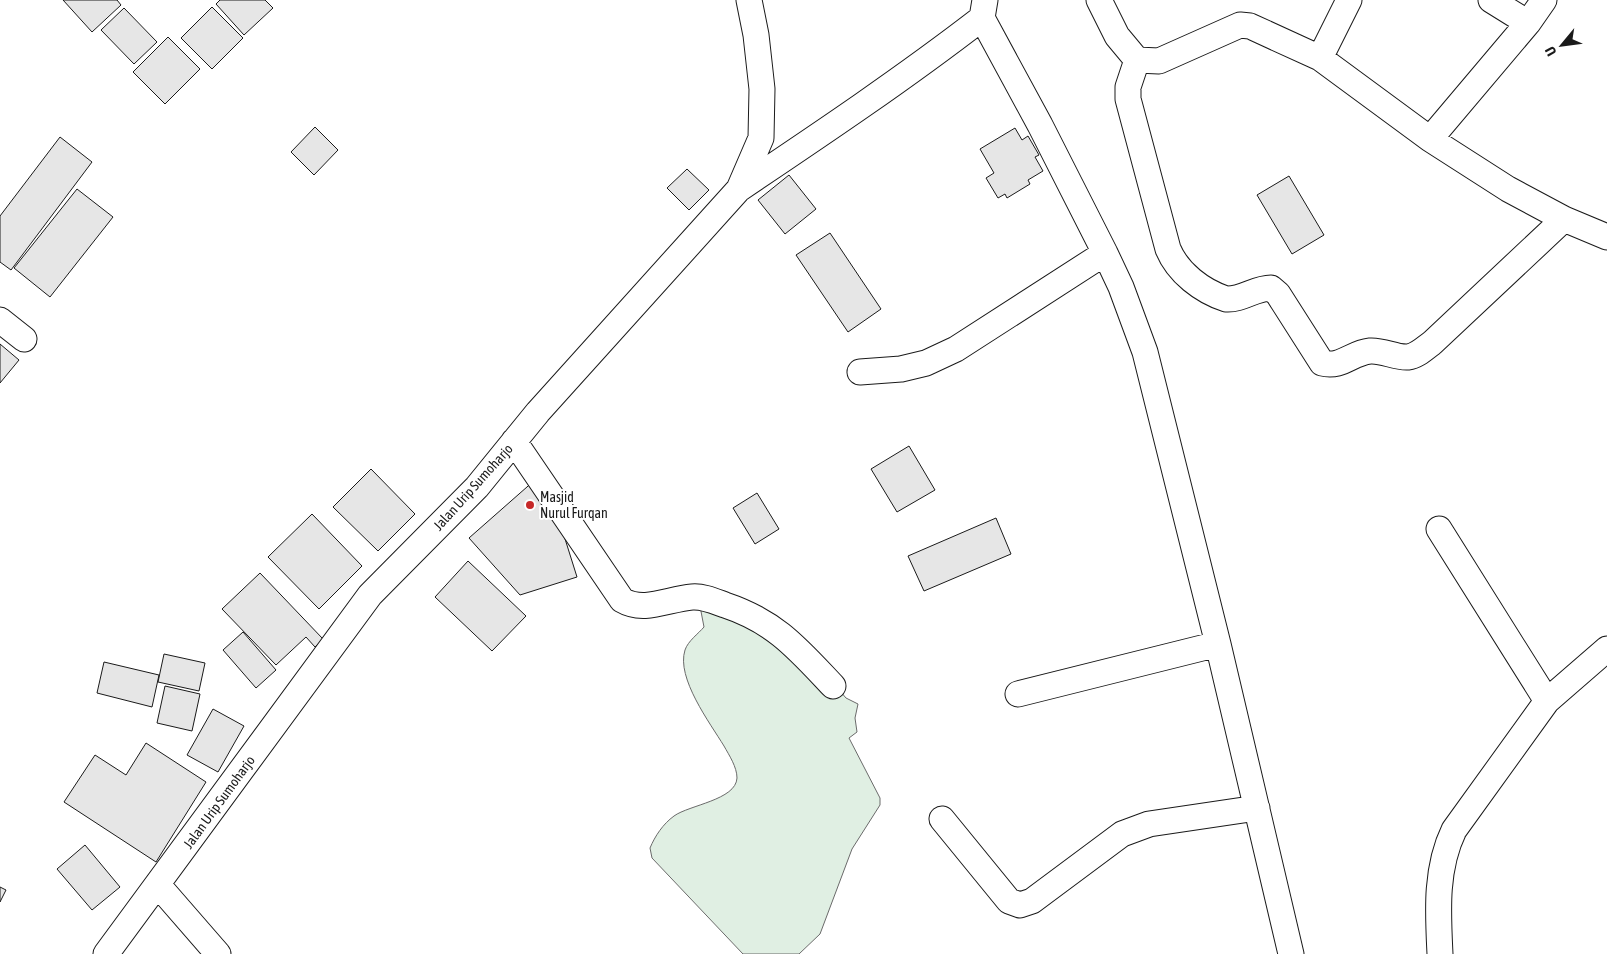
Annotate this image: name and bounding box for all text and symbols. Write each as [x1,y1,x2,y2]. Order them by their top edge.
north arrow [1537,20,1587,70]
text: U [1542,44,1560,59]
street label: Jalan Urip Sumoharjo [430,441,516,533]
place label: Masjid Nurul Furqan [540,489,608,521]
marker: Masjid Nurul Furqan [524,499,536,511]
street label: Jalan Urip Sumoharjo [180,753,258,851]

